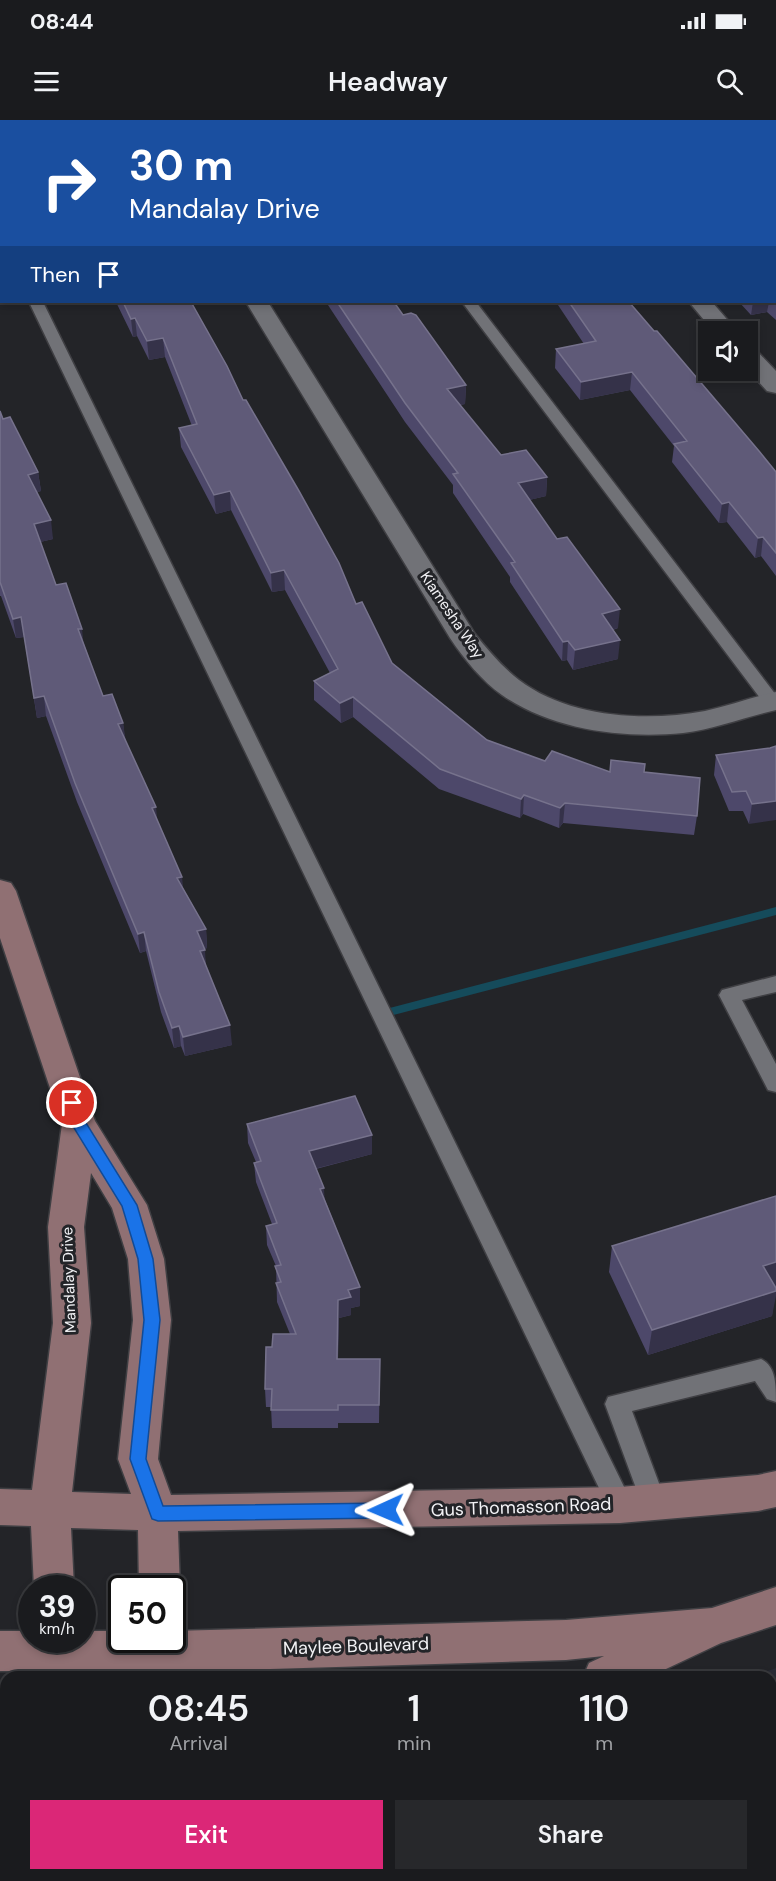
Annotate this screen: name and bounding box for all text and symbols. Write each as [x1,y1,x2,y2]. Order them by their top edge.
text: 08:44 [30,7,94,36]
text: Headway [328,64,448,99]
icon: menu [30,65,63,98]
icon: search [713,65,746,98]
text: 30 m [129,138,233,193]
icon: right [30,144,108,222]
text: Mandalay Drive [129,191,320,226]
icon: arrive [92,258,125,291]
text: Then [30,260,80,289]
map controls [698,321,758,381]
button: sound [698,321,758,381]
street label: Kiamesha Way [416,568,489,663]
pin [46,1077,97,1128]
icon: arrive [55,1086,88,1119]
street label: Mandalay Drive [57,1227,81,1333]
position arrow [354,1478,418,1542]
street label: Gus Thomasson Road [430,1492,612,1522]
speed limit sign: 50 [108,1575,186,1653]
text: 39 [39,1587,75,1626]
text: km/h [39,1619,75,1639]
street label: Maylee Boulevard [283,1631,429,1661]
text: 08:45 [148,1685,249,1732]
text: 1 [408,1685,420,1732]
text: 110 [579,1685,629,1732]
text: Arrival [169,1730,228,1756]
text: min [397,1730,431,1756]
text: m [595,1730,613,1756]
button: Exit [30,1800,383,1869]
button: Share [395,1800,747,1869]

